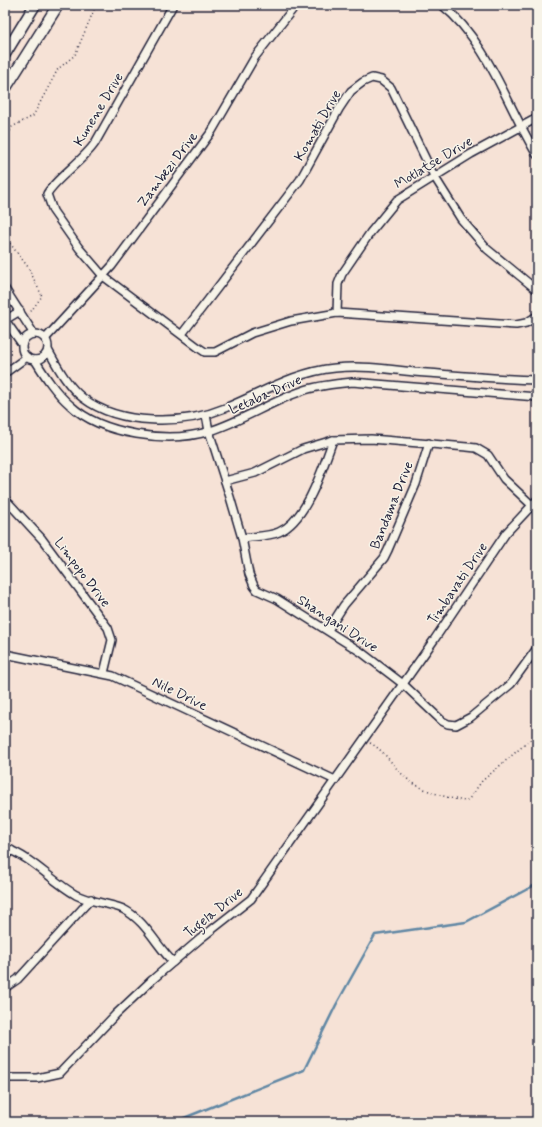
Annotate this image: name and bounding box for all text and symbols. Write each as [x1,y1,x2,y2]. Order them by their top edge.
street label: Kunene Drive [70,69,128,150]
street label: Komati Drive [290,87,345,164]
street label: Zambezi Drive [133,128,202,211]
street label: Motlatse Drive [391,132,476,193]
street label: Letaba Drive [226,371,304,419]
street label: Bandama Drive [366,459,418,552]
street label: Limpopo Drive [50,534,114,611]
street label: Timbavati Drive [424,539,492,628]
street label: Shangani Drive [294,591,381,657]
street label: Nile Drive [149,673,210,715]
street label: Tugela Drive [180,883,248,944]

